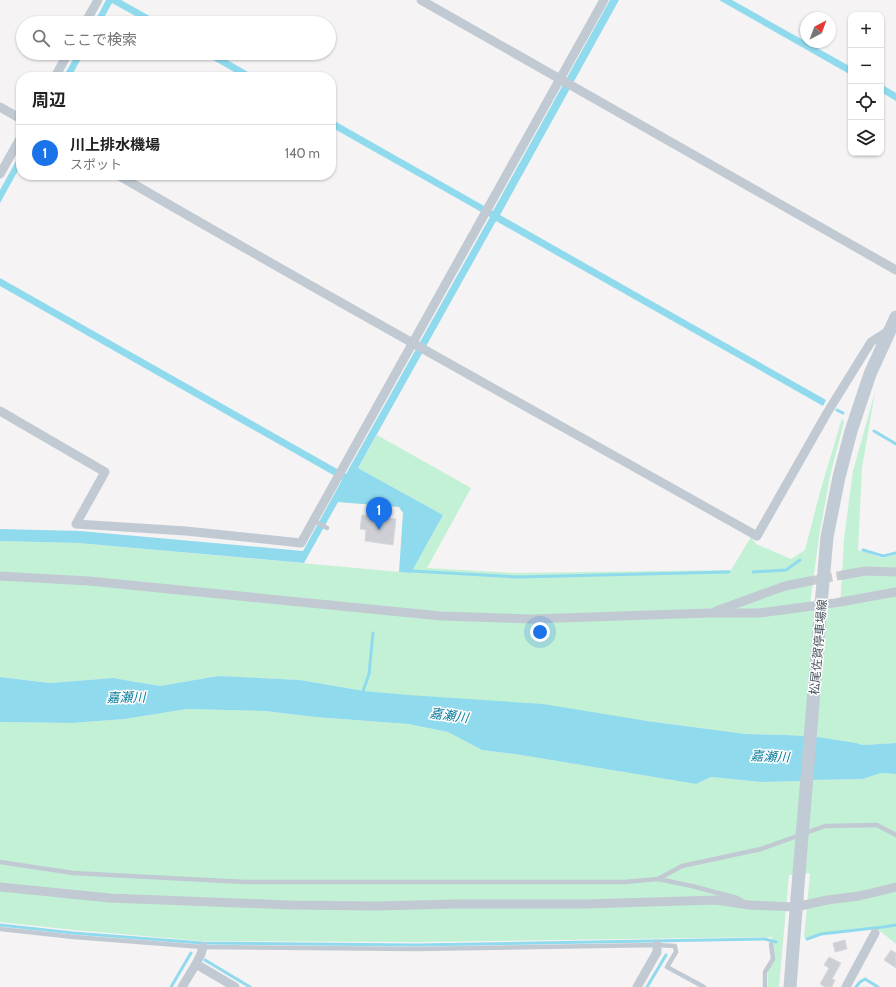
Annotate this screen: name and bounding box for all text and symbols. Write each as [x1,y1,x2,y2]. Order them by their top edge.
north arrow [800,12,836,48]
map controls [848,12,884,156]
button: + [848,12,884,48]
search box [16,16,336,60]
icon: search [30,27,52,49]
text: ここで検索 [62,31,137,49]
button: − [848,48,884,84]
button: locate [848,84,884,120]
text: 周辺 [32,90,66,110]
button: layers [848,120,884,156]
text: 川上排水機場 [70,136,160,154]
text: 1 [43,145,47,161]
text: 140 m [285,145,320,161]
text: スポット [70,156,122,172]
pin: 1 [366,497,392,530]
street label: 松尾佐賀停車場線 [806,599,830,695]
your location [530,622,550,642]
water label: 嘉瀬川 [106,689,148,705]
water label: 嘉瀬川 [429,704,471,726]
water label: 嘉瀬川 [750,747,792,765]

